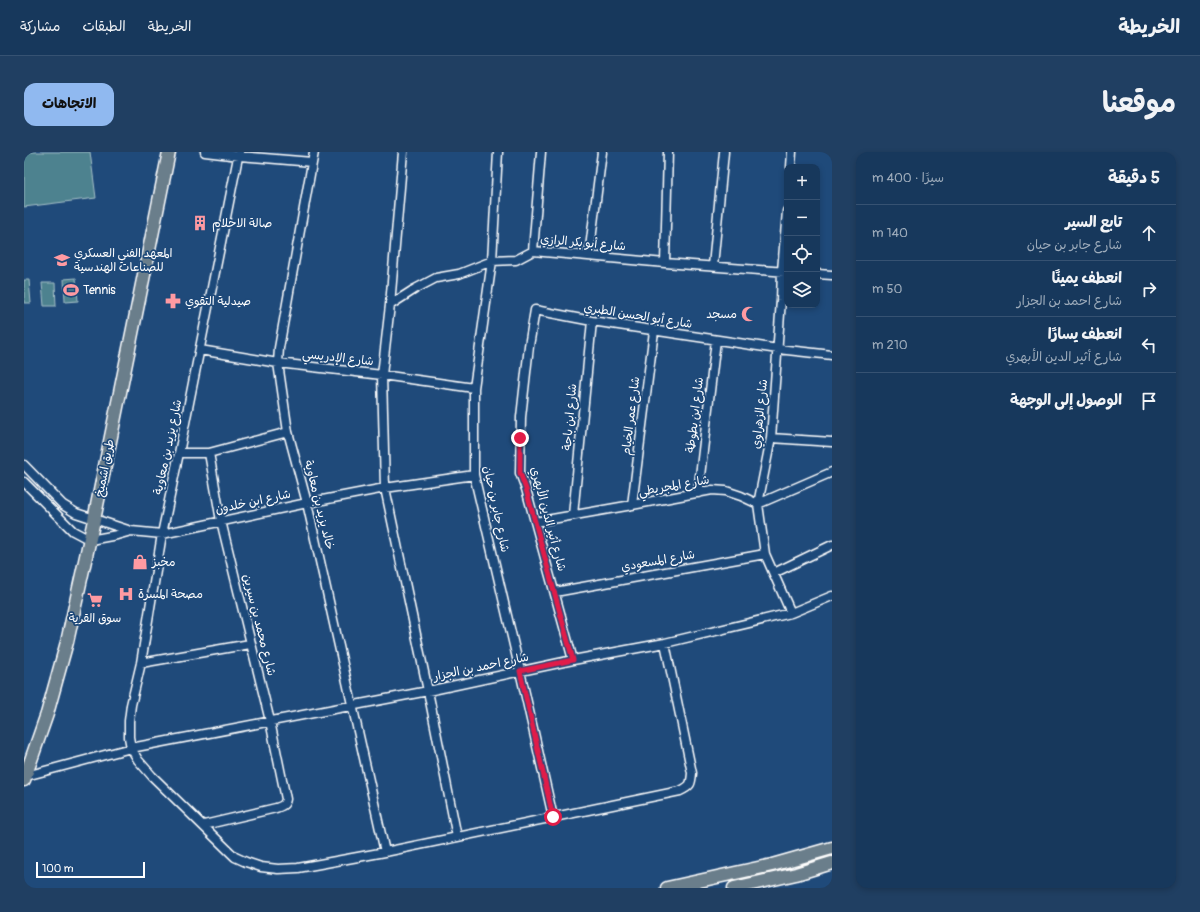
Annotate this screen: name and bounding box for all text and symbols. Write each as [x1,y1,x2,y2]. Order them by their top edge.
text: الخريطة [1118,15,1180,39]
text: مشاركة [20,18,60,35]
text: الطبقات [82,18,126,35]
text: الخريطة [148,18,191,35]
button: الاتجاهات [24,83,114,126]
text: موقعنا [1102,86,1176,121]
map controls [784,164,820,308]
button: + [784,164,820,200]
text: 5 دقيقة [1108,167,1160,188]
text: سيرًا · 400 m [872,170,944,186]
button: − [784,200,820,236]
text: تابع السير [1065,213,1122,232]
building icon: صالة الاحلام [191,214,209,232]
place label: صالة الاحلام [212,216,272,232]
icon: ahead [1138,222,1160,244]
text: 140 m [872,225,908,241]
street label: شارع أبو بكر الرازي [540,232,626,255]
button: locate [784,236,820,272]
text: شارع جابر بن حيان [1027,237,1122,253]
place label: المعهد الفني العسكري للصناعات الهندسية [74,246,173,275]
school or university icon: المعهد الفني العسكري للصناعات الهندسية [53,251,71,269]
text: انعطف يمينًا [1052,269,1122,288]
button: layers [784,272,820,308]
icon: right [1138,278,1160,300]
sports icon: Tennis [62,281,80,299]
text: 50 m [872,281,902,297]
place label: Tennis [83,283,116,298]
pharmacy icon: صيدلية التقوي [164,292,182,310]
text: شارع احمد بن الجزار [1017,293,1122,309]
place label: صيدلية التقوي [185,294,251,310]
street label: شارع أبو الحسن الطبري [583,300,693,333]
mosque icon: مسجد [740,305,758,323]
place label: مسجد [706,307,737,322]
text: انعطف يسارًا [1048,325,1122,344]
icon: left [1138,334,1160,356]
text: 210 m [872,337,908,353]
street label: شارع الإدريسي [301,347,374,372]
text: شارع أثير الدين الأبهري [1005,349,1122,365]
street label: شارع عمر الخيام [619,376,644,456]
street label: شارع ابن بطوطة [683,376,708,454]
street label: شارع الزهراوي [749,378,772,450]
street label: شارع ابن باجة [560,383,581,451]
icon: arrive [1138,390,1160,412]
text: الوصول إلى الوجهة [1010,391,1122,410]
street label: شارع يزيد بن معاوية [151,398,186,496]
route end [511,429,529,447]
street label: طريق اشميخ [92,438,119,498]
street label: خالد يزيد بن معاوية [301,459,337,551]
street label: شارع جابر بن حيان [479,464,512,554]
street label: شارع أثير الدين الأبهري [526,465,570,573]
street label: شارع المجريطي [637,472,711,503]
street label: شارع ابن خلدون [214,487,292,518]
street label: شارع المسعودي [620,547,696,576]
shop icon: مخبز [131,553,149,571]
place label: مخبز [151,555,175,570]
street label: شارع محمد بن سيرين [238,573,279,678]
hospital icon: مصحة المسرة [117,585,135,603]
place label: مصحة المسرة [138,587,203,602]
supermarket icon: سوق القرية [86,591,104,609]
place label: سوق القرية [69,611,121,626]
street label: شارع احمد بن الجزار [431,650,530,686]
route start [544,808,562,826]
scale bar [36,860,145,879]
text: 100 m [42,862,73,875]

